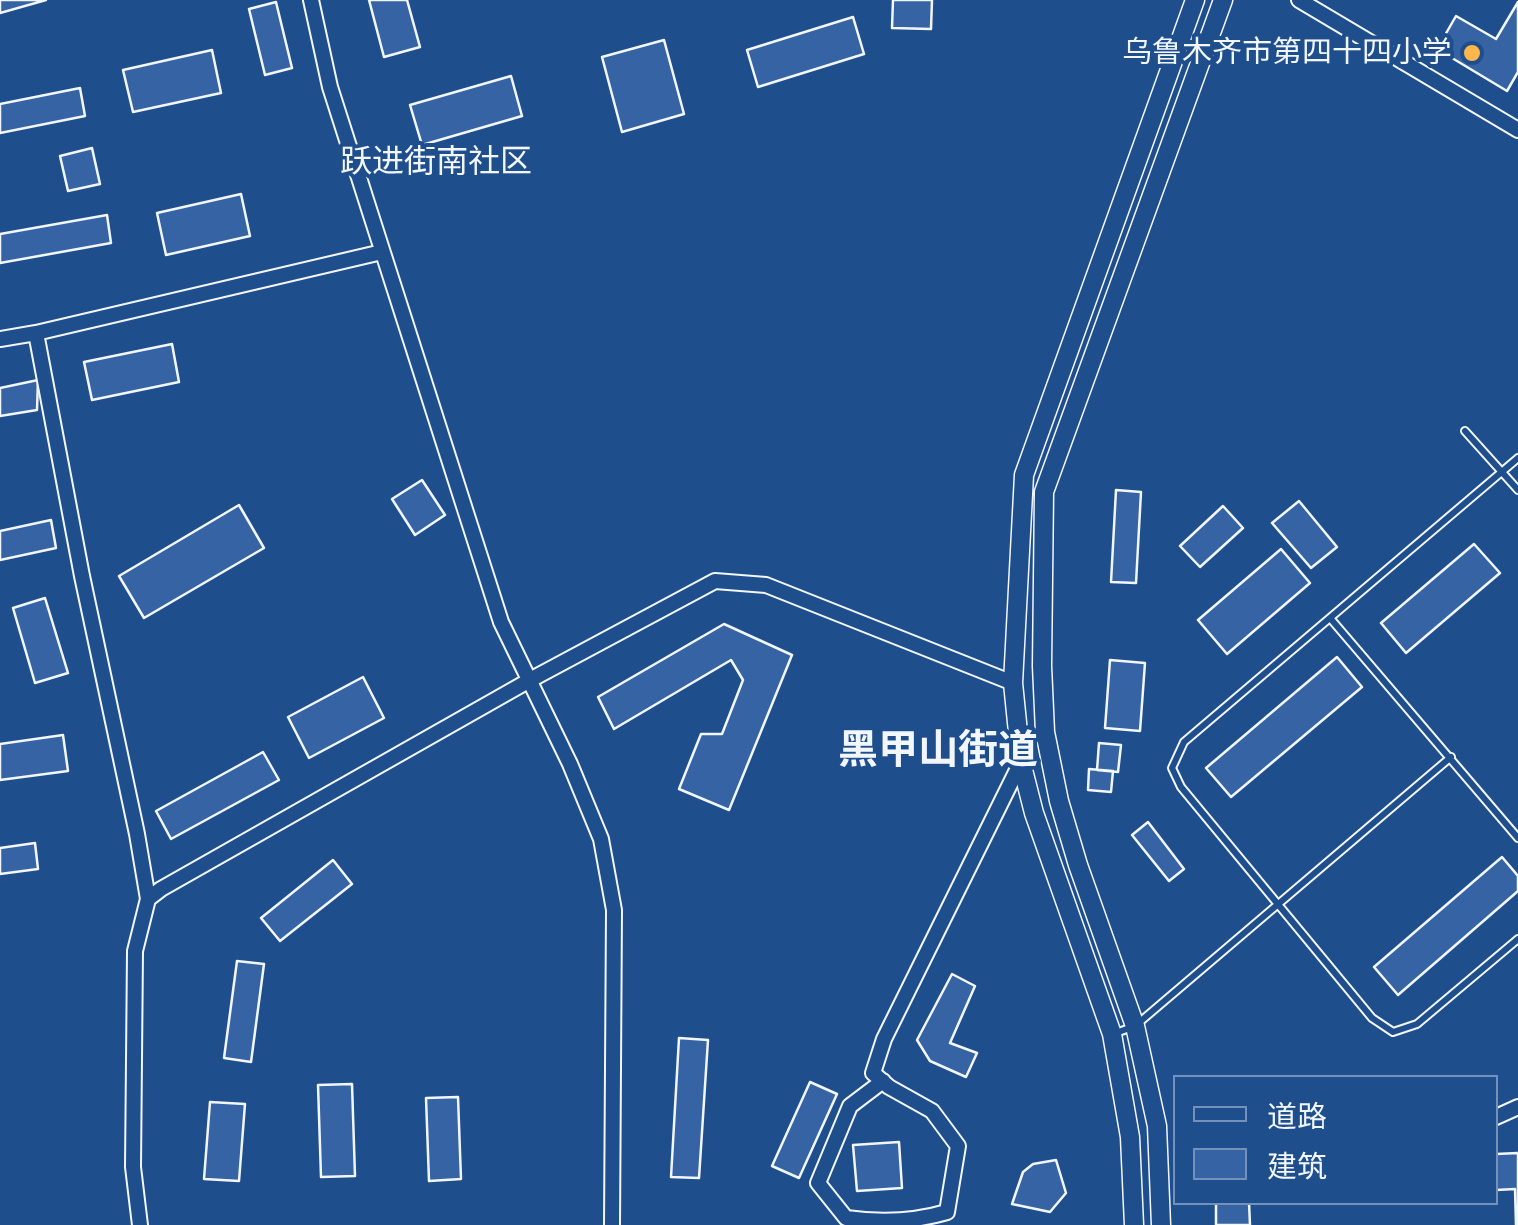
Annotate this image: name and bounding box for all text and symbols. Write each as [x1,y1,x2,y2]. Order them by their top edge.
place label: 乌鲁木齐市第四十四小学 [1122,35,1452,71]
marker: 乌鲁木齐市第四十四小学 [1461,42,1483,64]
district label: 跃进街南社区 [340,143,532,181]
district label: 黑甲山街道 [838,727,1038,775]
legend [1173,1075,1498,1205]
text: 道路 [1267,1099,1327,1134]
text: 建筑 [1267,1149,1327,1184]

